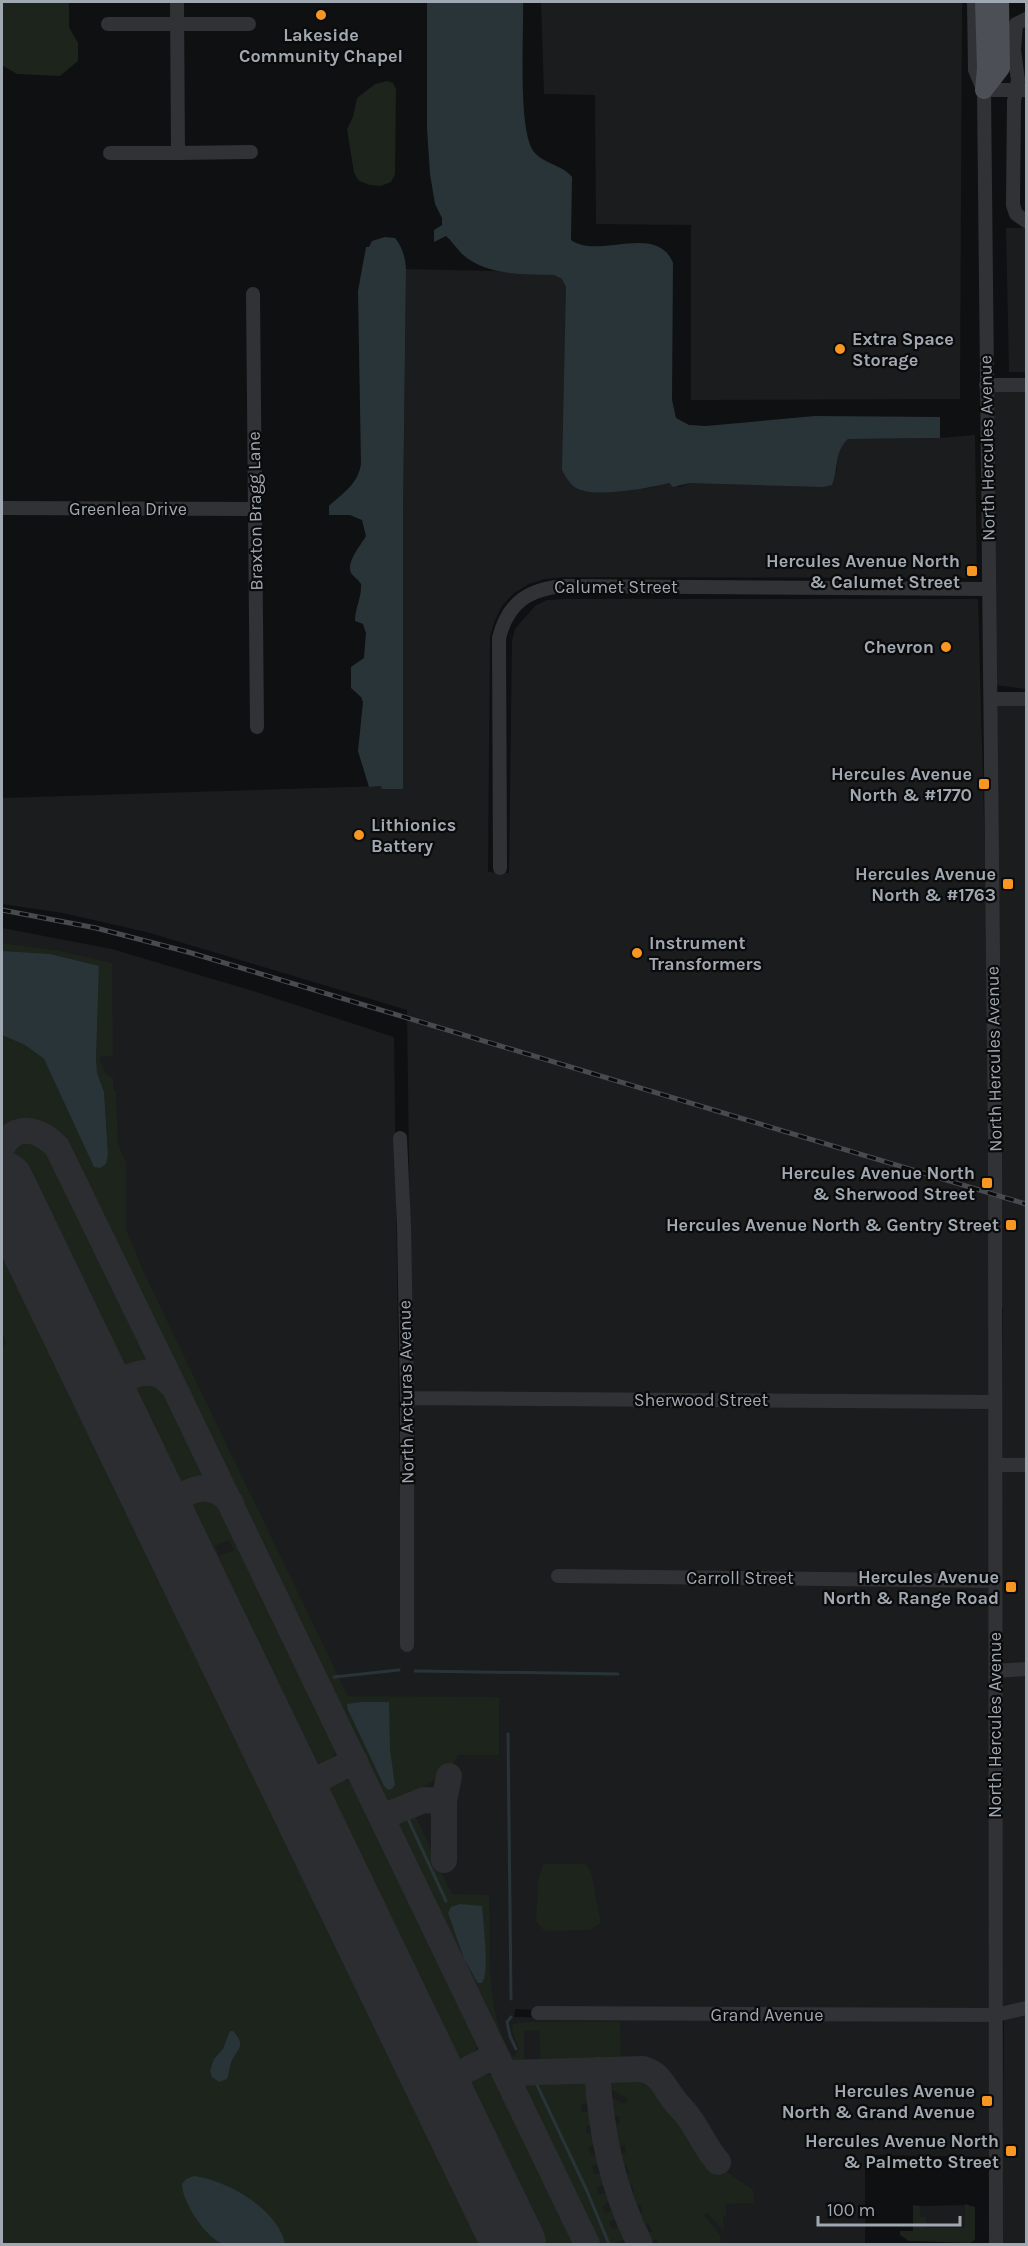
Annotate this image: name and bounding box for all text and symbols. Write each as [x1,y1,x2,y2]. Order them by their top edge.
marker: Lakeside Community Chapel [314,8,328,22]
place label: Lakeside Community Chapel [239,24,403,67]
place label: Extra Space Storage [852,328,954,371]
marker: Extra Space Storage [833,342,847,356]
street label: North Hercules Avenue [974,355,1000,541]
street label: Braxton Bragg Lane [243,431,267,591]
street label: Greenlea Drive [69,498,187,520]
place label: Hercules Avenue North & Calumet Street [766,550,960,593]
marker: Hercules Avenue North & Calumet Street [965,564,979,578]
street label: Calumet Street [554,576,678,598]
place label: Chevron [864,636,934,658]
marker: Chevron [939,640,953,654]
place label: Hercules Avenue North & #1770 [831,763,972,806]
marker: Hercules Avenue North & #1770 [977,777,991,791]
place label: Lithionics Battery [371,814,456,857]
marker: Lithionics Battery [352,828,366,842]
place label: Hercules Avenue North & #1763 [855,863,996,906]
marker: Hercules Avenue North & #1763 [1001,877,1015,891]
place label: Instrument Transformers [649,932,762,975]
marker: Instrument Transformers [630,946,644,960]
street label: North Hercules Avenue [981,966,1007,1152]
place label: Hercules Avenue North & Sherwood Street [781,1162,975,1205]
marker: Hercules Avenue North & Sherwood Street [980,1176,994,1190]
place label: Hercules Avenue North & Gentry Street [666,1214,999,1236]
marker: Hercules Avenue North & Gentry Street [1004,1218,1018,1232]
street label: North Arcturas Avenue [393,1300,419,1484]
street label: Sherwood Street [634,1389,769,1411]
place label: Hercules Avenue North & Range Road [823,1566,999,1609]
street label: Carroll Street [686,1567,794,1589]
marker: Hercules Avenue North & Range Road [1004,1580,1018,1594]
street label: North Hercules Avenue [984,1632,1006,1818]
street label: Grand Avenue [710,2004,824,2026]
place label: Hercules Avenue North & Grand Avenue [782,2080,975,2123]
marker: Hercules Avenue North & Grand Avenue [980,2094,994,2108]
place label: Hercules Avenue North & Palmetto Street [805,2130,999,2173]
marker: Hercules Avenue North & Palmetto Street [1004,2144,1018,2158]
scale bar [818,2189,960,2227]
text: 100 m [827,2199,875,2221]

